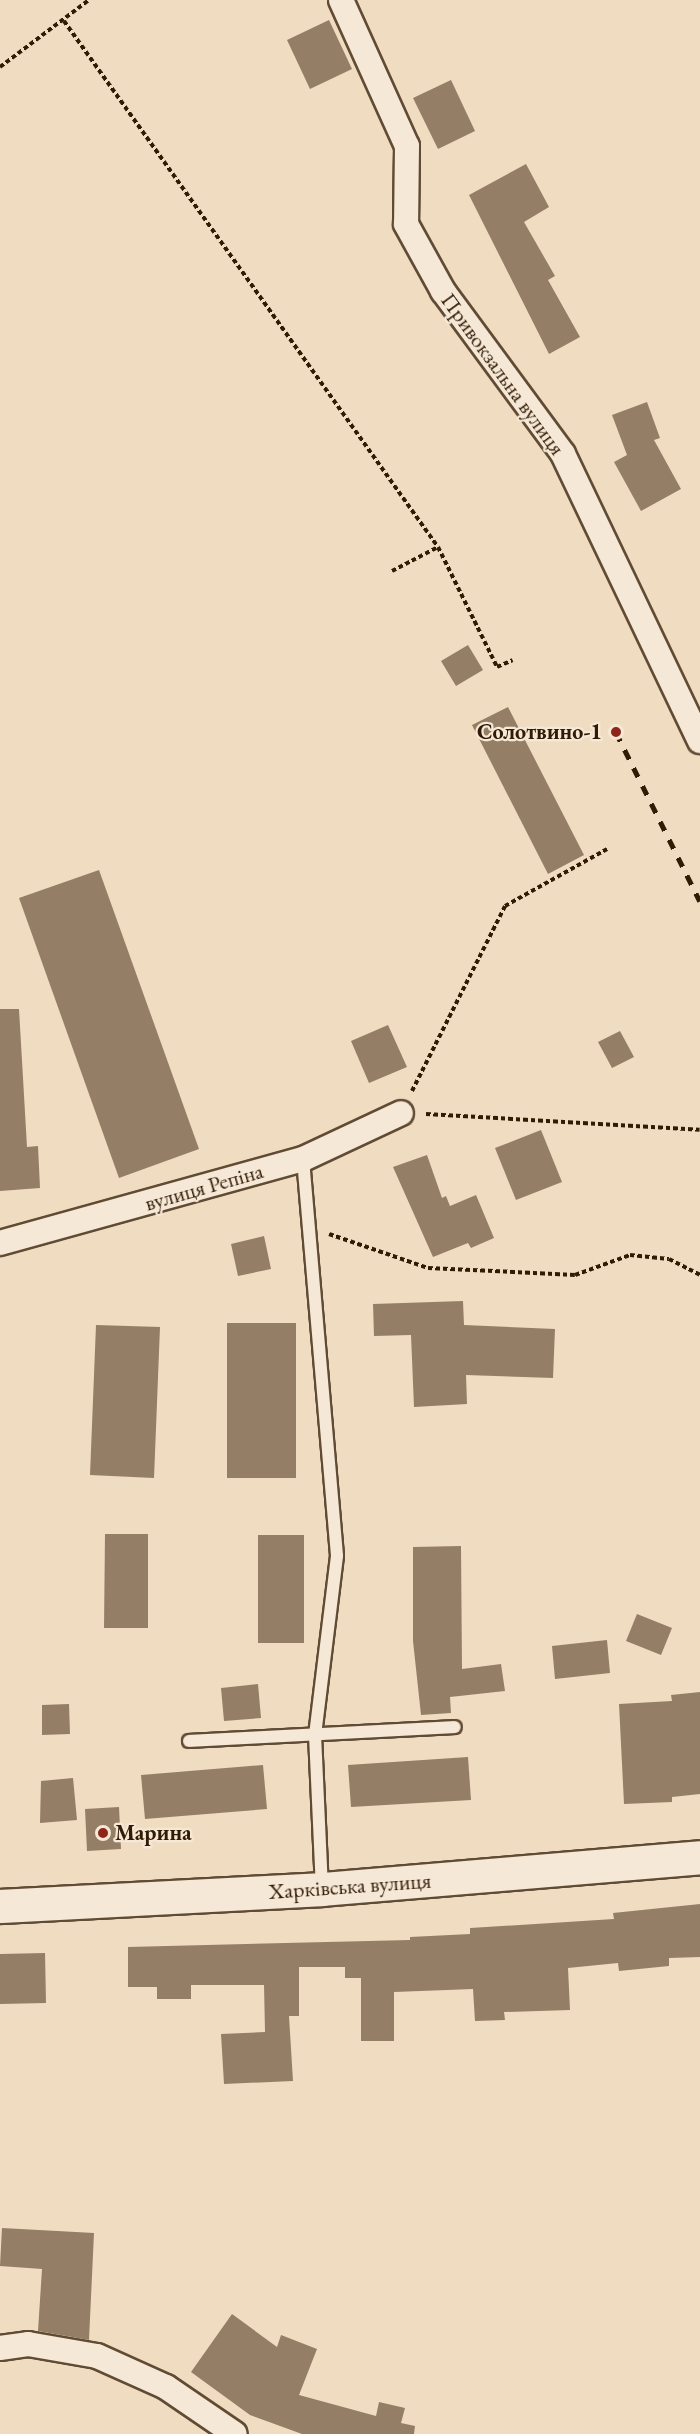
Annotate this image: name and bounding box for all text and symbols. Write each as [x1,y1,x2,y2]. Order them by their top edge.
street label: Привокзальна вулиця [435,288,571,460]
place label: Солотвино-1 [477,719,602,745]
marker: Солотвино-1 [607,723,625,741]
street label: вулиця Репіна [142,1157,266,1217]
place label: Марина [115,1820,192,1846]
marker: Марина [96,1826,110,1840]
street label: Харківська вулиця [268,1867,432,1905]

